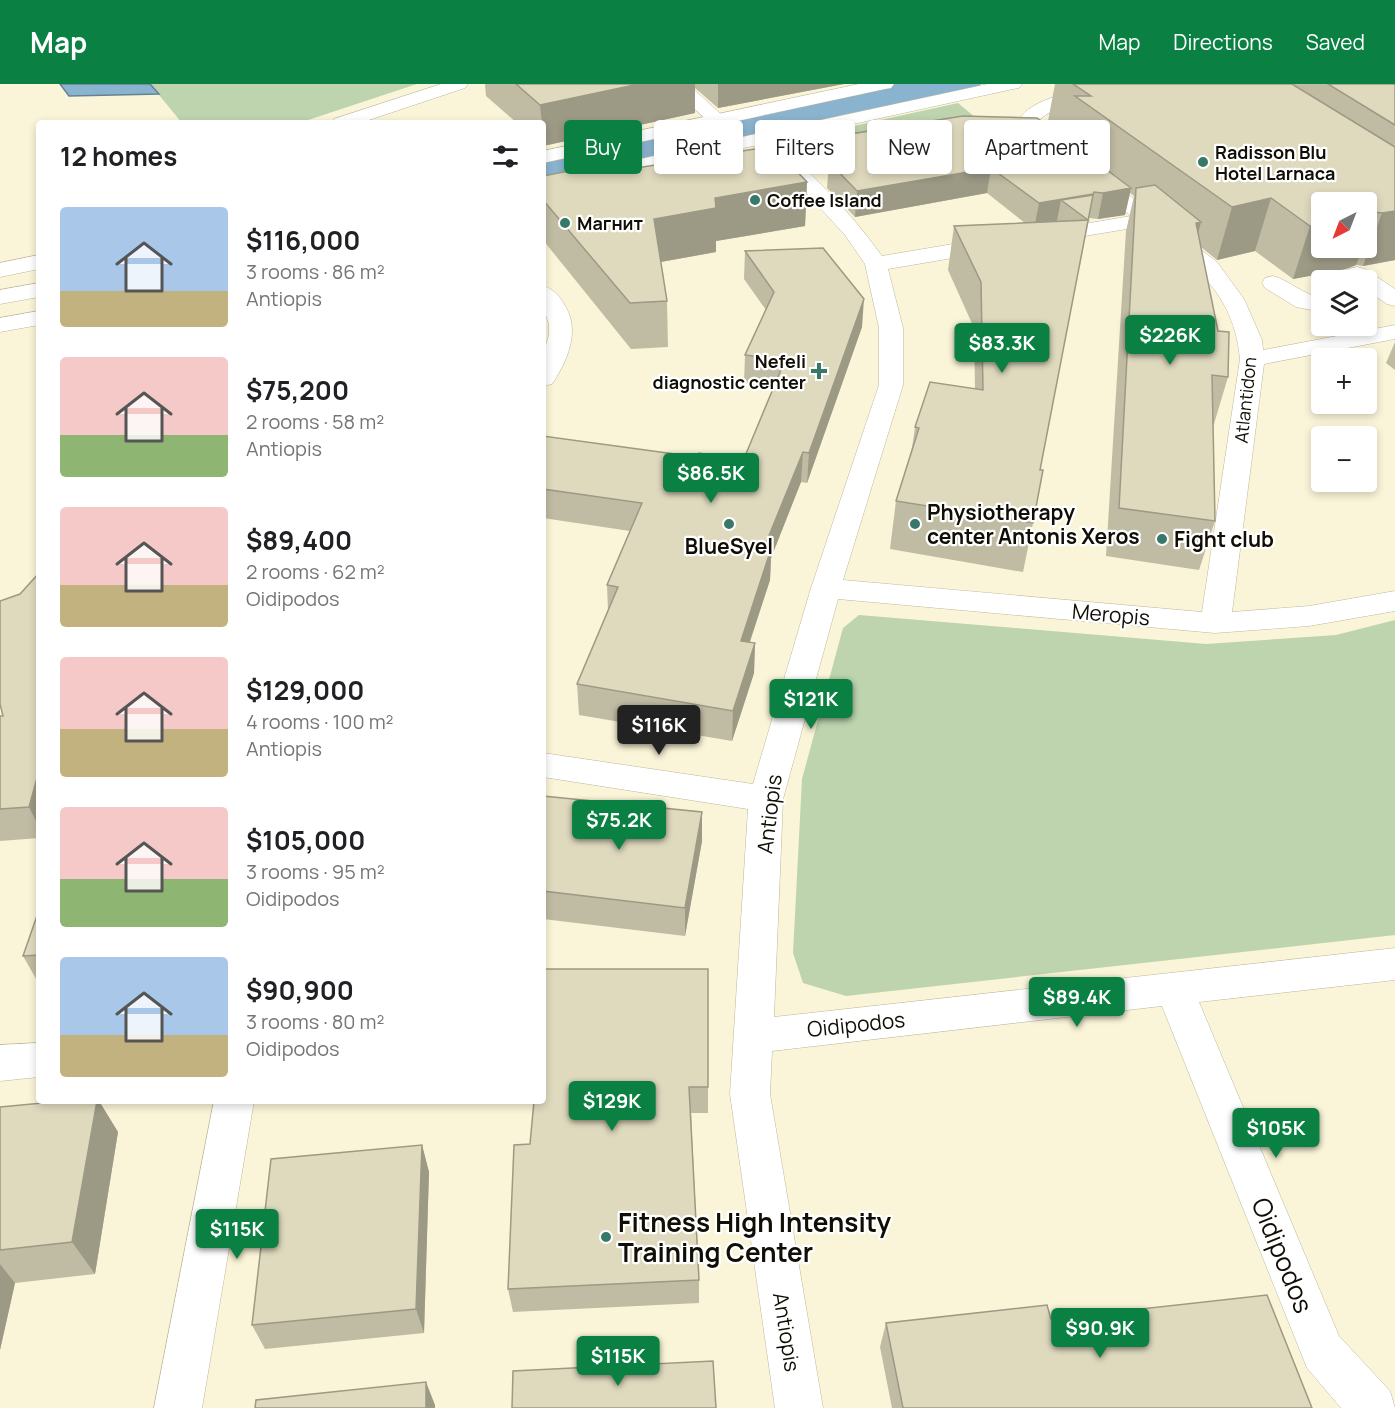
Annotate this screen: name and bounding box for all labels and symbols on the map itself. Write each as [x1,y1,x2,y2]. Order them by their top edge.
place label: Radisson Blu Hotel Larnaca [1215,140,1335,185]
marker: Radisson Blu Hotel Larnaca [1196,155,1210,169]
place label: Coffee Island [767,188,882,212]
north arrow [1311,192,1377,258]
marker: Coffee Island [748,193,762,207]
place label: Магнит [577,211,644,235]
marker: Магнит [558,216,572,230]
pin: $226K [1128,315,1212,366]
pin: $83.3K [953,323,1051,374]
place label: Nefeli diagnostic center [653,349,806,394]
street label: Atlantidon [1229,356,1261,444]
marker: Nefeli diagnostic center [810,362,828,380]
pin: $86.5K [662,453,760,504]
place label: Physiotherapy center Antonis Xeros [927,498,1140,550]
marker: BlueSyel [722,517,736,531]
marker: Physiotherapy center Antonis Xeros [908,517,922,531]
place label: Fight club [1174,525,1274,553]
place label: BlueSyel [685,532,773,560]
marker: Fight club [1155,532,1169,546]
street label: Meropis [1071,597,1151,631]
pin: $121K [769,679,853,730]
pin: $116K [617,705,701,756]
street label: Antiopis [750,773,788,855]
pin: $75.2K [570,800,668,851]
pin: $89.4K [1028,977,1126,1028]
street label: Oidipodos [806,1005,906,1043]
pin: $129K [570,1081,654,1132]
pin: $105K [1234,1108,1318,1159]
street label: Oidipodos [1244,1192,1322,1318]
place label: Fitness High Intensity Training Center [618,1204,892,1270]
pin: $115K [195,1209,279,1260]
marker: Fitness High Intensity Training Center [599,1230,613,1244]
street label: Antiopis [767,1290,807,1374]
pin: $90.9K [1051,1308,1149,1359]
pin: $115K [576,1336,660,1387]

